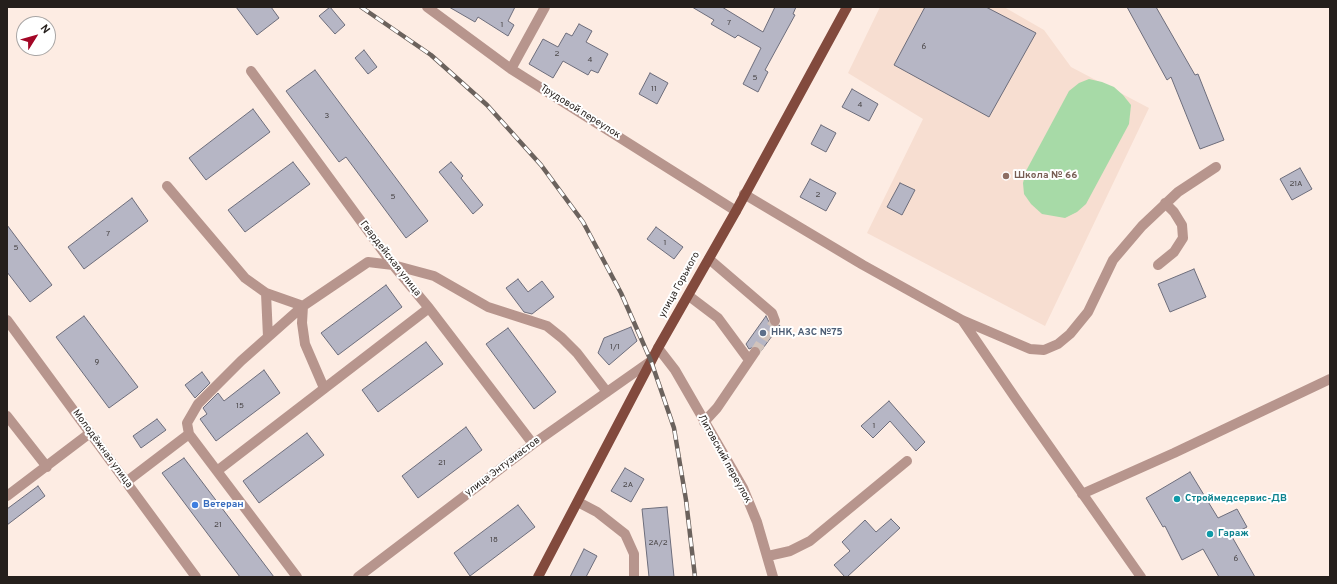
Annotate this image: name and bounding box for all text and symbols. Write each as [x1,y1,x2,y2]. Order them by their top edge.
north arrow [16,16,56,56]
house number: 7 [727,18,731,28]
house number: 1 [501,20,503,30]
text: N [37,22,53,37]
house number: 6 [922,42,926,52]
house number: 2 [555,49,559,59]
house number: 4 [588,55,592,65]
house number: 5 [753,73,757,83]
street label: Трудовой переулок [538,82,622,142]
house number: 11 [651,84,657,94]
house number: 4 [858,100,862,110]
house number: 3 [325,111,329,121]
place label: Школа № 66 [1014,170,1077,182]
marker: Школа № 66 [1001,171,1011,181]
house number: 21А [1289,179,1303,189]
house number: 2 [816,190,820,200]
house number: 5 [391,192,395,202]
street label: Гвардейская улица [357,219,423,299]
house number: 7 [106,229,110,239]
house number: 1 [664,238,666,248]
house number: 5 [14,243,18,253]
street label: улица Горького [657,250,703,320]
place label: ННК, АЗС №75 [771,327,843,339]
marker: ННК, АЗС №75 [758,328,768,338]
house number: 1/1 [610,342,620,352]
house number: 9 [95,357,99,367]
house number: 15 [236,401,244,411]
street label: Молодёжная улица [70,407,134,491]
street label: Литовский переулок [695,413,753,505]
house number: 1 [873,421,875,431]
street label: улица Энтузиастов [463,435,543,499]
house number: 21 [438,458,446,468]
house number: 2А [623,480,633,490]
place label: Строймедсервис-ДВ [1185,493,1287,505]
marker: Строймедсервис-ДВ [1172,494,1182,504]
place label: Ветеран [203,499,244,511]
marker: Ветеран [190,500,200,510]
house number: 21 [214,520,222,530]
place label: Гараж [1218,528,1249,540]
marker: Гараж [1205,529,1215,539]
house number: 18 [490,535,498,545]
house number: 2А/2 [648,538,668,548]
house number: 6 [1234,554,1238,564]

